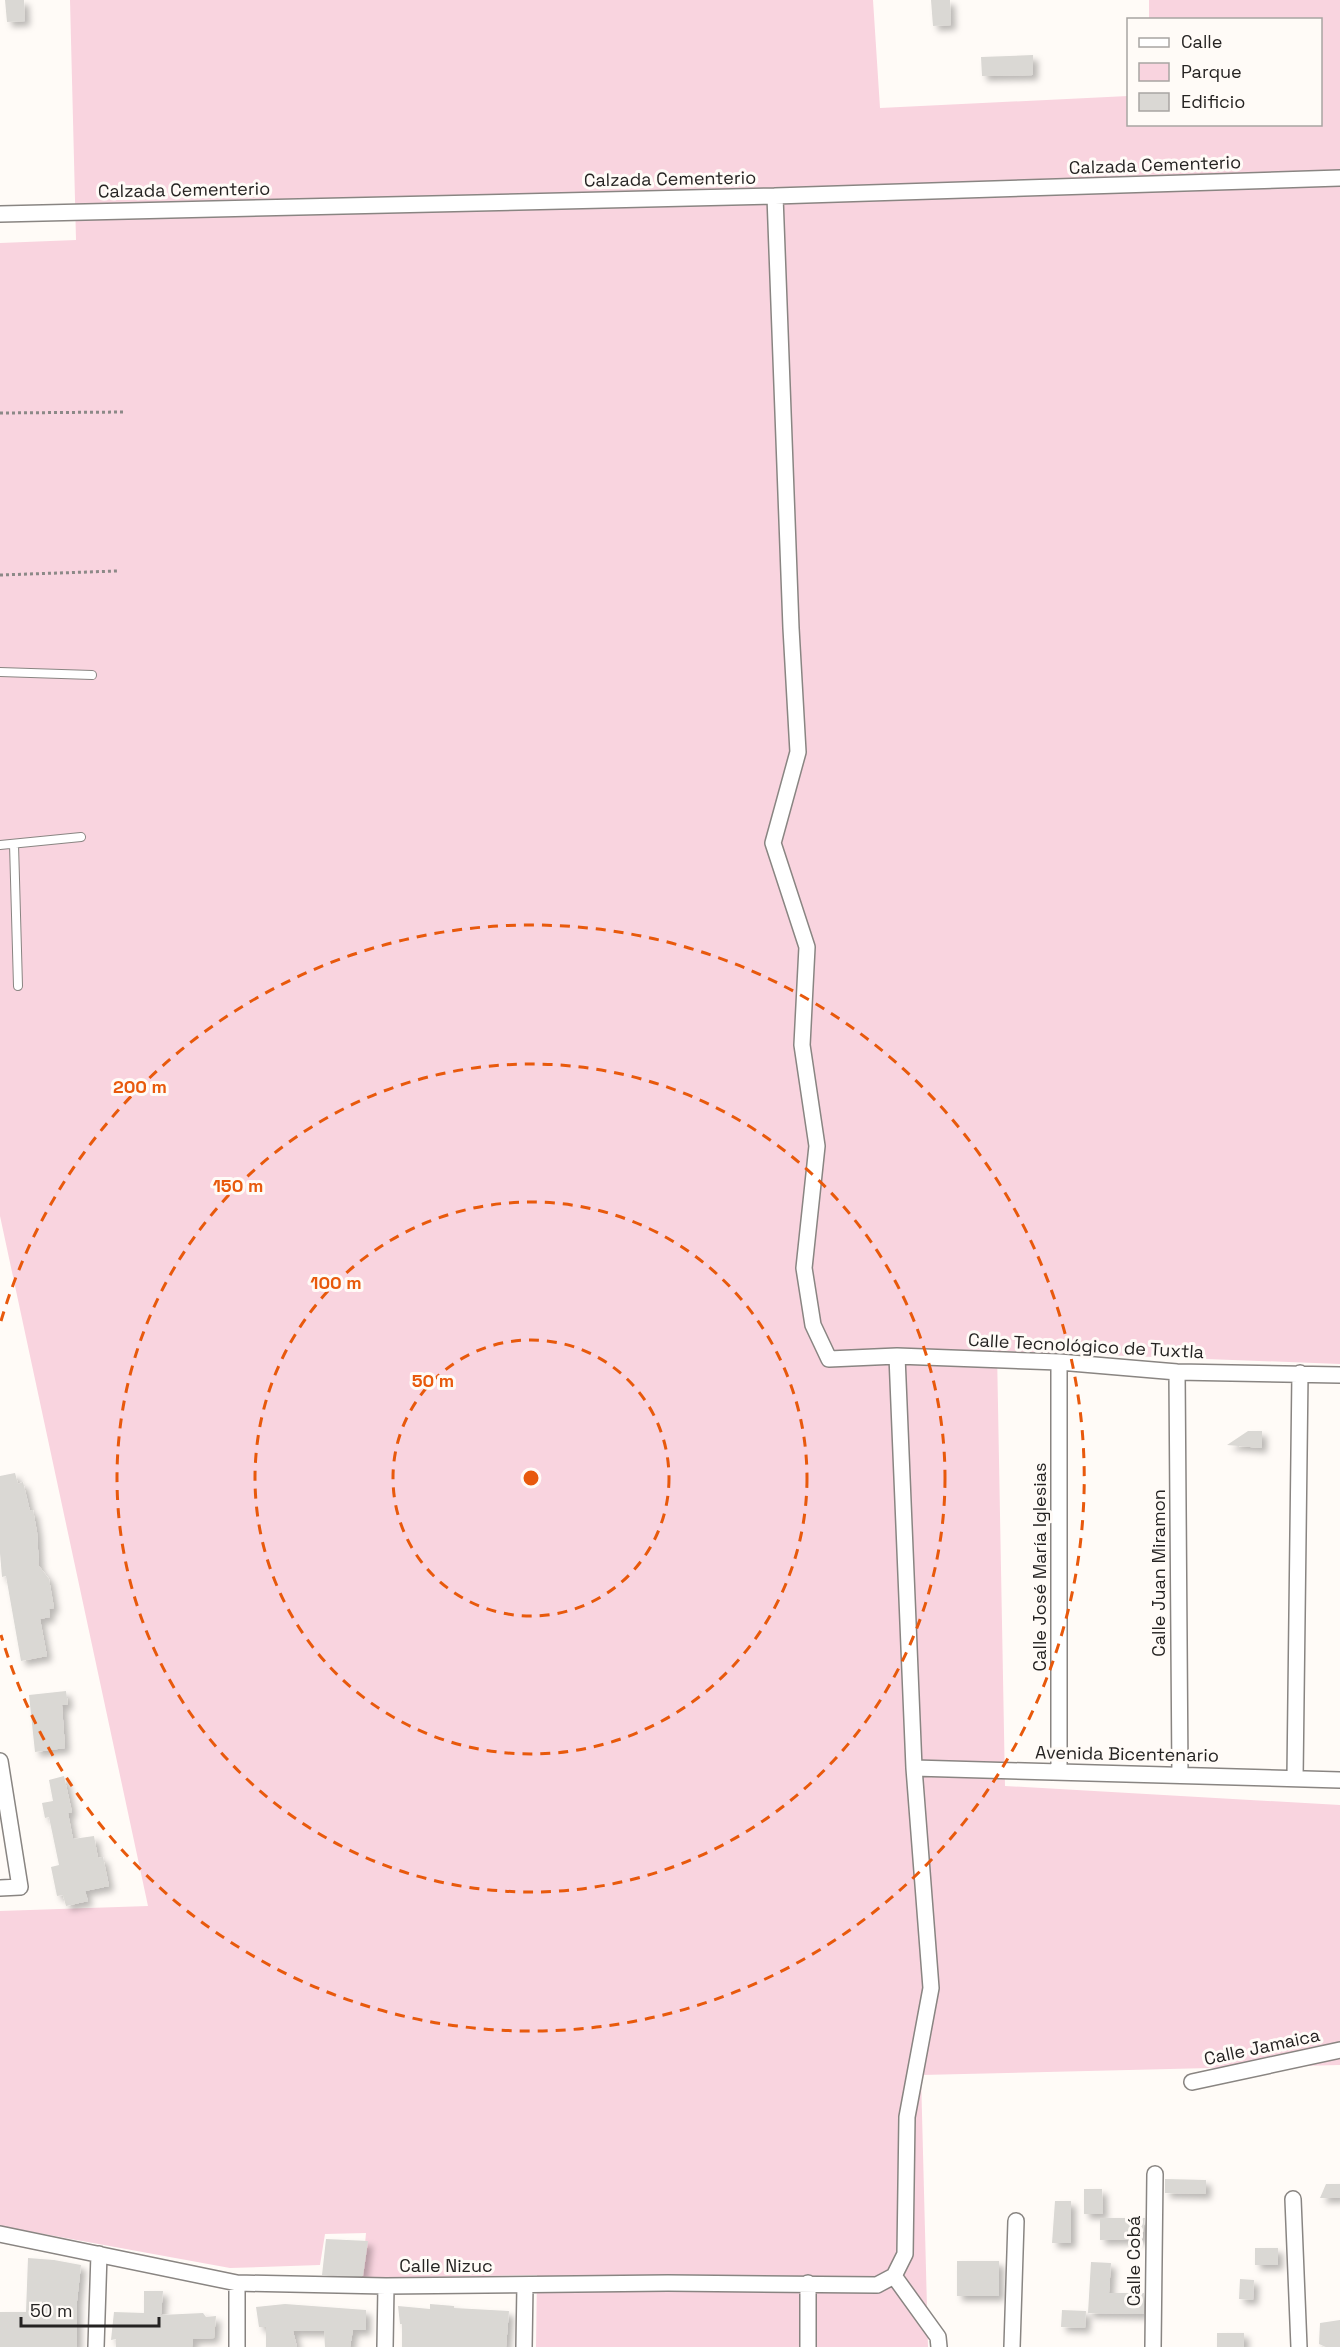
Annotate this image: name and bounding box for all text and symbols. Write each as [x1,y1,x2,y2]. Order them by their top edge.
legend [1127,18,1322,126]
text: Calle [1181,30,1222,53]
text: Parque [1181,60,1242,83]
text: Edificio [1181,90,1245,113]
street label: Calzada Cementerio [1068,150,1242,179]
street label: Calzada Cementerio [584,165,756,192]
street label: Calzada Cementerio [98,176,270,203]
text: 200 m [113,1075,167,1098]
text: 150 m [213,1174,263,1197]
text: 100 m [310,1271,362,1294]
street label: Calle Tecnológico de Tuxtla [967,1328,1205,1363]
text: 50 m [412,1369,454,1392]
street label: Calle José María Iglesias [1028,1463,1051,1671]
centre of rings [521,1468,541,1488]
street label: Calle Juan Miramon [1147,1489,1170,1657]
street label: Avenida Bicentenario [1035,1740,1219,1767]
street label: Calle Jamaica [1202,2023,1322,2070]
street label: Calle Cobá [1122,2216,1145,2306]
street label: Calle Nizuc [399,2254,493,2277]
scale bar [21,2290,159,2328]
text: 50 m [30,2299,72,2322]

